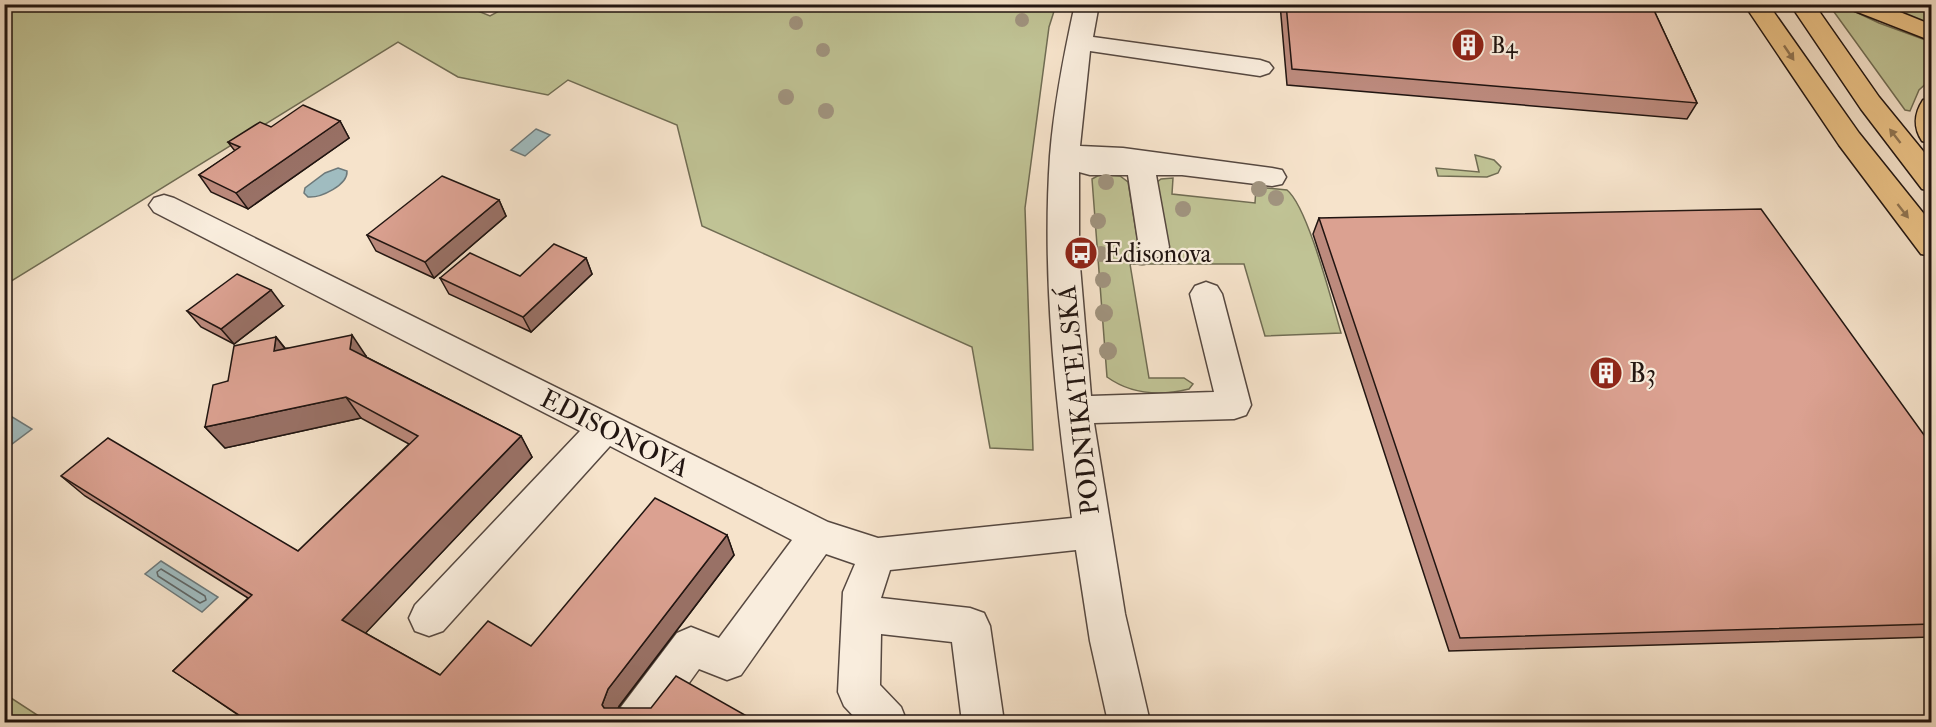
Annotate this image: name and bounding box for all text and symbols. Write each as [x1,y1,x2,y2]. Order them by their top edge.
building icon: B4 [1450,27,1486,63]
place label: B4 [1491,32,1518,60]
one-way arrow [1783,45,1794,61]
one-way arrow [1890,128,1902,143]
one-way arrow [1897,203,1909,218]
bus stop icon: Edisonova [1063,235,1099,271]
place label: Edisonova [1104,238,1212,270]
street label: PODNIKATELSKÁ [1049,283,1107,516]
building icon: B3 [1588,355,1624,391]
place label: B3 [1629,358,1656,390]
street label: EDISONOVA [535,383,695,485]

